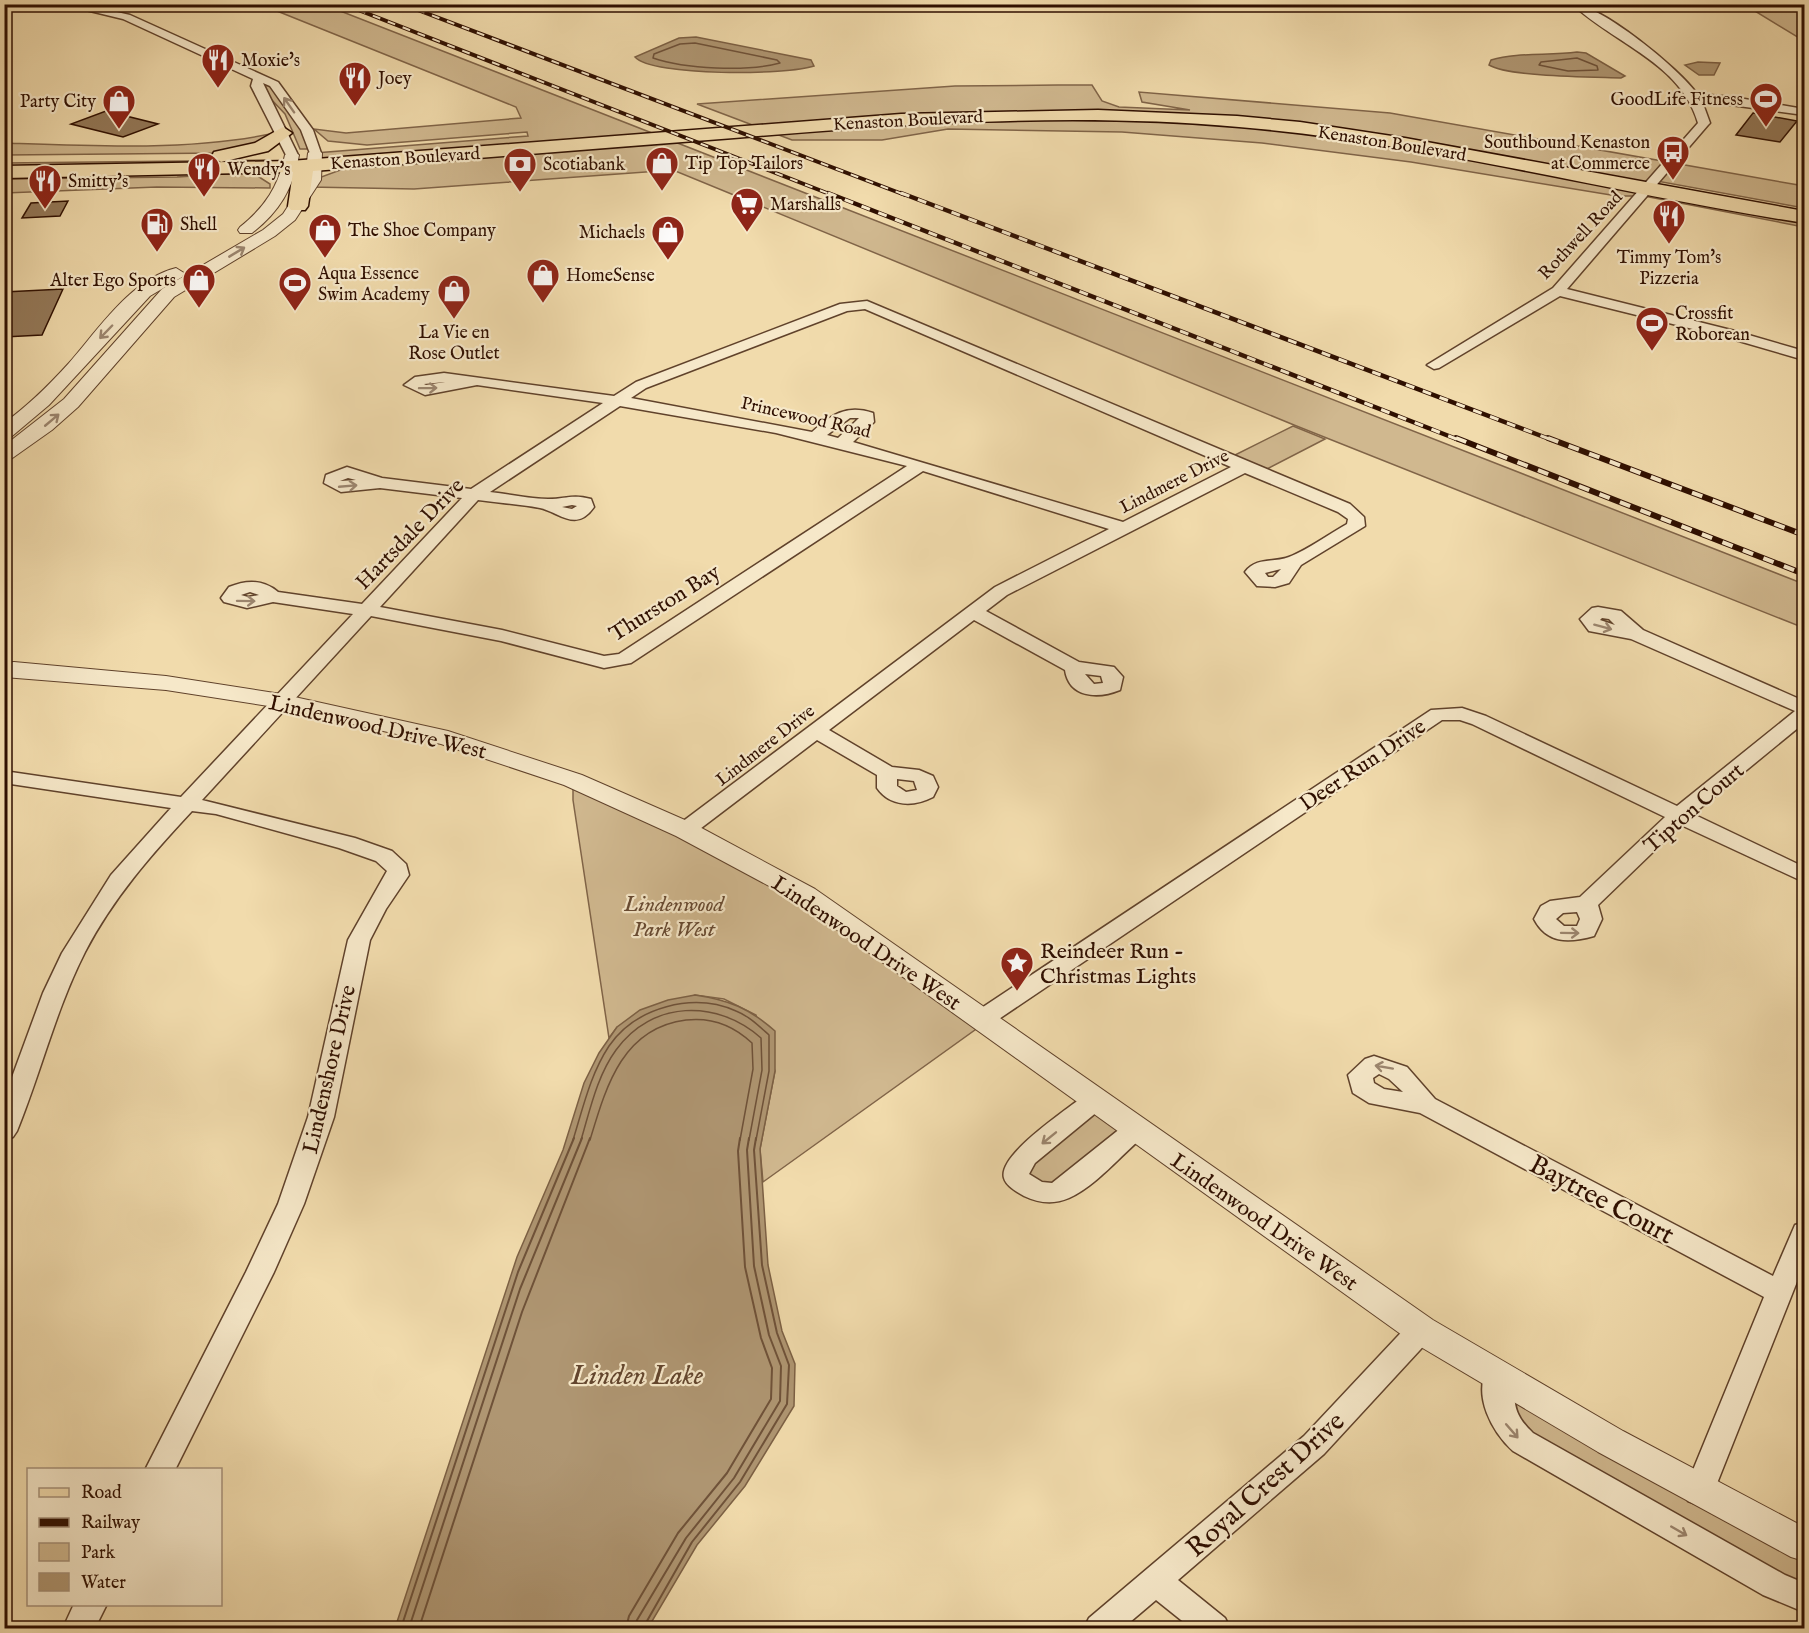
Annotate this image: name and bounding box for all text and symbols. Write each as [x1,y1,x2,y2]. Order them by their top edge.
restaurant icon: Moxie's [200,42,236,89]
place label: Moxie's [241,50,300,73]
restaurant icon: Joey [337,60,373,107]
place label: Joey [376,68,412,91]
sports icon: GoodLife Fitness [1748,81,1784,128]
shop icon: Party City [101,83,137,130]
place label: GoodLife Fitness [1611,89,1743,112]
place label: Party City [20,91,96,114]
one-way arrow [283,98,295,114]
street label: Kenaston Boulevard [832,106,984,137]
street label: Kenaston Boulevard [1316,121,1468,168]
place label: Southbound Kenaston at Commerce [1484,132,1650,176]
bus stop icon: Southbound Kenaston at Commerce [1655,134,1691,181]
street label: Kenaston Boulevard [329,143,481,176]
shop icon: Tip Top Tailors [644,145,680,192]
bank icon: Scotiabank [502,146,538,193]
restaurant icon: Wendy's [186,151,222,198]
place label: Tip Top Tailors [685,153,803,176]
place label: Scotiabank [543,154,625,177]
place label: Wendy's [227,159,291,182]
restaurant icon: Smitty's [27,163,63,210]
place label: Smitty's [68,171,128,194]
supermarket icon: Marshalls [729,186,765,233]
street label: Rothwell Road [1534,186,1628,285]
place label: Marshalls [770,194,841,217]
restaurant icon: Timmy Tom's Pizzeria [1651,198,1687,245]
fuel station icon: Shell [139,206,175,253]
shop icon: The Shoe Company [307,212,343,259]
place label: Shell [180,214,217,237]
shop icon: Michaels [650,214,686,261]
place label: The Shoe Company [348,220,496,243]
place label: Michaels [579,222,645,245]
one-way arrow [228,246,245,258]
place label: Timmy Tom's Pizzeria [1617,247,1721,291]
shop icon: HomeSense [525,257,561,304]
shop icon: Alter Ego Sports [181,262,217,309]
place label: Aqua Essence Swim Academy [317,263,430,307]
sports icon: Aqua Essence Swim Academy [277,265,313,312]
place label: HomeSense [566,265,655,288]
place label: Alter Ego Sports [49,270,176,293]
shop icon: La Vie en Rose Outlet [436,273,472,320]
place label: Crossfit Roborean [1675,303,1750,347]
sports icon: Crossfit Roborean [1634,305,1670,352]
place label: La Vie en Rose Outlet [408,322,500,366]
one-way arrow [98,325,113,340]
one-way arrow [417,383,437,394]
street label: Princewood Road [738,392,873,445]
one-way arrow [44,414,60,427]
street label: Lindmere Drive [1116,445,1233,520]
street label: Hartsdale Drive [350,472,471,596]
one-way arrow [338,480,358,491]
street label: Thurston Bay [604,559,726,649]
one-way arrow [236,595,256,607]
one-way arrow [1593,622,1612,634]
street label: Lindenwood Drive West [266,689,489,767]
street label: Lindmere Drive [712,700,820,792]
street label: Deer Run Drive [1295,713,1432,818]
street label: Tipton Court [1638,757,1751,860]
street label: Lindenwood Drive West [766,870,966,1018]
park label: Lindenwood Park West [623,891,726,944]
one-way arrow [1559,927,1579,939]
place label: Reindeer Run - Christmas Lights [1040,938,1196,991]
place icon: Reindeer Run - Christmas Lights [999,945,1035,992]
street label: Lindenshore Drive [297,982,363,1156]
one-way arrow [1375,1061,1394,1072]
one-way arrow [1041,1131,1057,1144]
street label: Lindenwood Drive West [1165,1147,1363,1298]
street label: Baytree Court [1523,1148,1679,1253]
water label: Linden Lake [570,1359,704,1394]
street label: Royal Crest Drive [1180,1405,1353,1566]
one-way arrow [1505,1423,1519,1438]
legend [27,1468,222,1606]
text: Road [81,1482,122,1505]
text: Railway [81,1512,140,1535]
one-way arrow [1670,1525,1687,1537]
text: Park [81,1542,116,1565]
text: Water [81,1572,126,1595]

